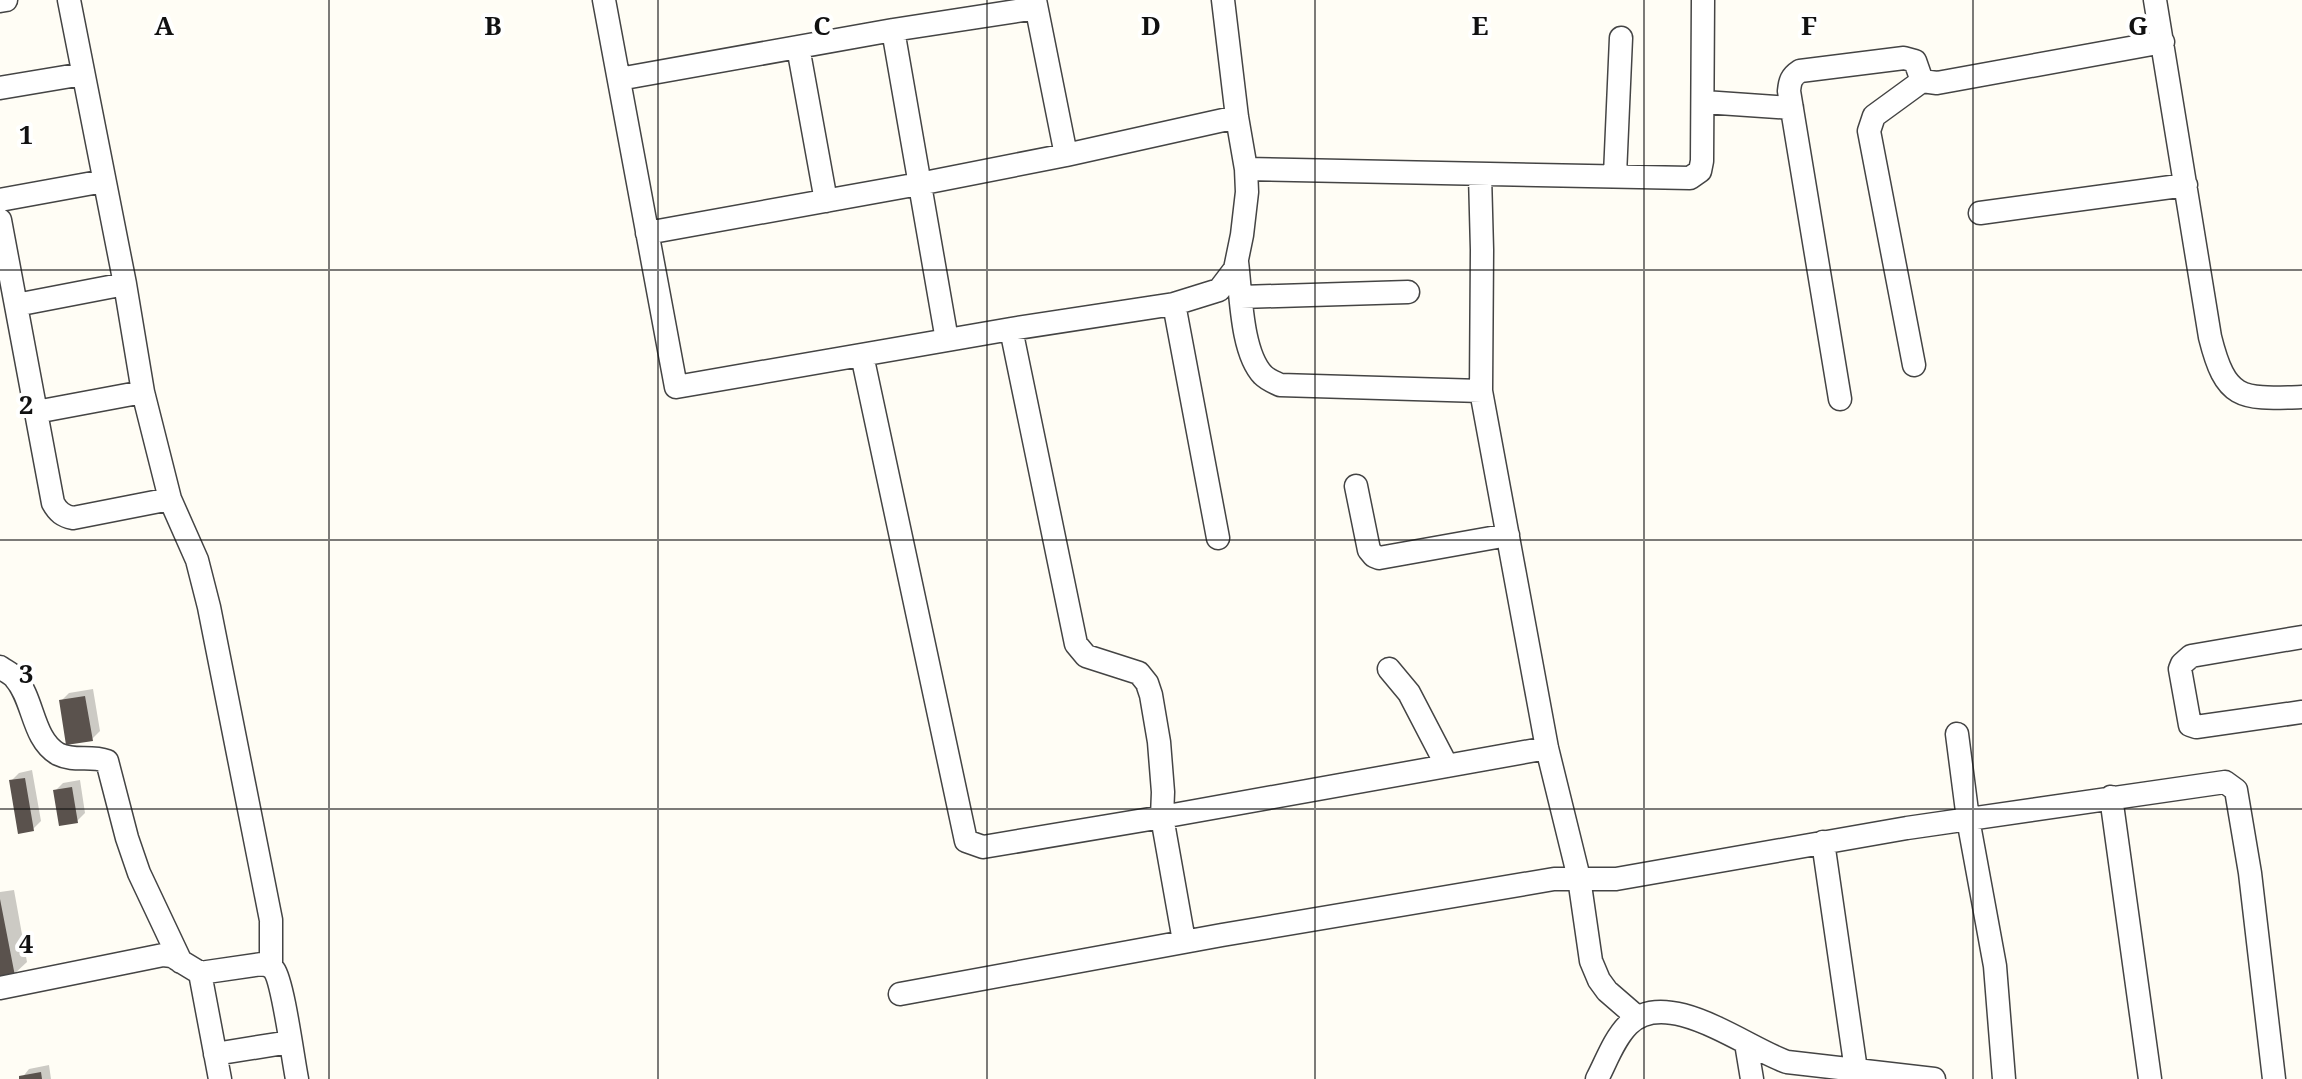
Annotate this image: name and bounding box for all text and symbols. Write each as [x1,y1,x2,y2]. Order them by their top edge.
text: A [154,7,174,43]
text: B [484,7,502,43]
text: C [813,7,831,43]
text: D [1141,7,1161,43]
text: E [1472,7,1489,43]
text: F [1801,7,1817,43]
text: G [2128,7,2148,43]
text: 1 [19,116,33,152]
text: 2 [19,386,33,422]
text: 3 [19,655,33,691]
text: 4 [19,925,34,961]

